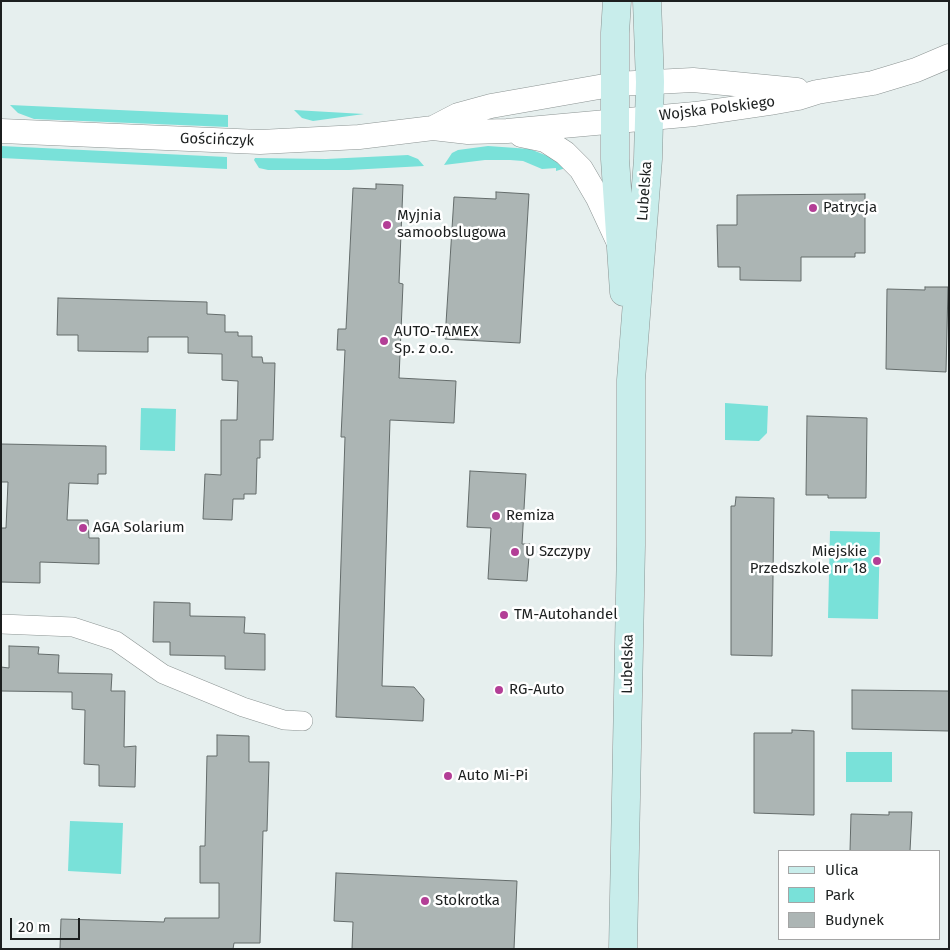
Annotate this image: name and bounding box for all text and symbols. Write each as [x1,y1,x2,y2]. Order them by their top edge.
street label: Wojska Polskiego [658,93,776,125]
street label: Gościńczyk [180,130,254,150]
street label: Lubelska [634,160,656,222]
place label: Patrycja [823,199,877,217]
marker: Patrycja [807,202,819,214]
place label: Myjnia samoobslugowa [397,207,506,242]
marker: Myjnia samoobslugowa [381,219,393,231]
place label: AUTO-TAMEX Sp. z o.o. [394,323,479,358]
marker: AUTO-TAMEX Sp. z o.o. [378,335,390,347]
place label: Remiza [506,507,555,525]
marker: Remiza [490,510,502,522]
place label: AGA Solarium [93,519,184,537]
marker: AGA Solarium [77,522,89,534]
place label: U Szczypy [525,543,591,561]
place label: Miejskie Przedszkole nr 18 [750,543,867,578]
marker: U Szczypy [509,546,521,558]
marker: Miejskie Przedszkole nr 18 [871,555,883,567]
place label: TM-Autohandel [514,606,618,624]
marker: TM-Autohandel [498,609,510,621]
street label: Lubelska [618,634,638,694]
place label: RG-Auto [509,681,565,699]
marker: RG-Auto [493,684,505,696]
place label: Auto Mi-Pi [458,767,528,785]
marker: Auto Mi-Pi [442,770,454,782]
legend [778,850,940,940]
text: Ulica [825,861,859,879]
text: Park [825,886,855,904]
place label: Stokrotka [435,892,500,910]
marker: Stokrotka [419,895,431,907]
scale bar [12,908,82,940]
text: Budynek [825,911,884,929]
text: 20 m [18,918,51,936]

